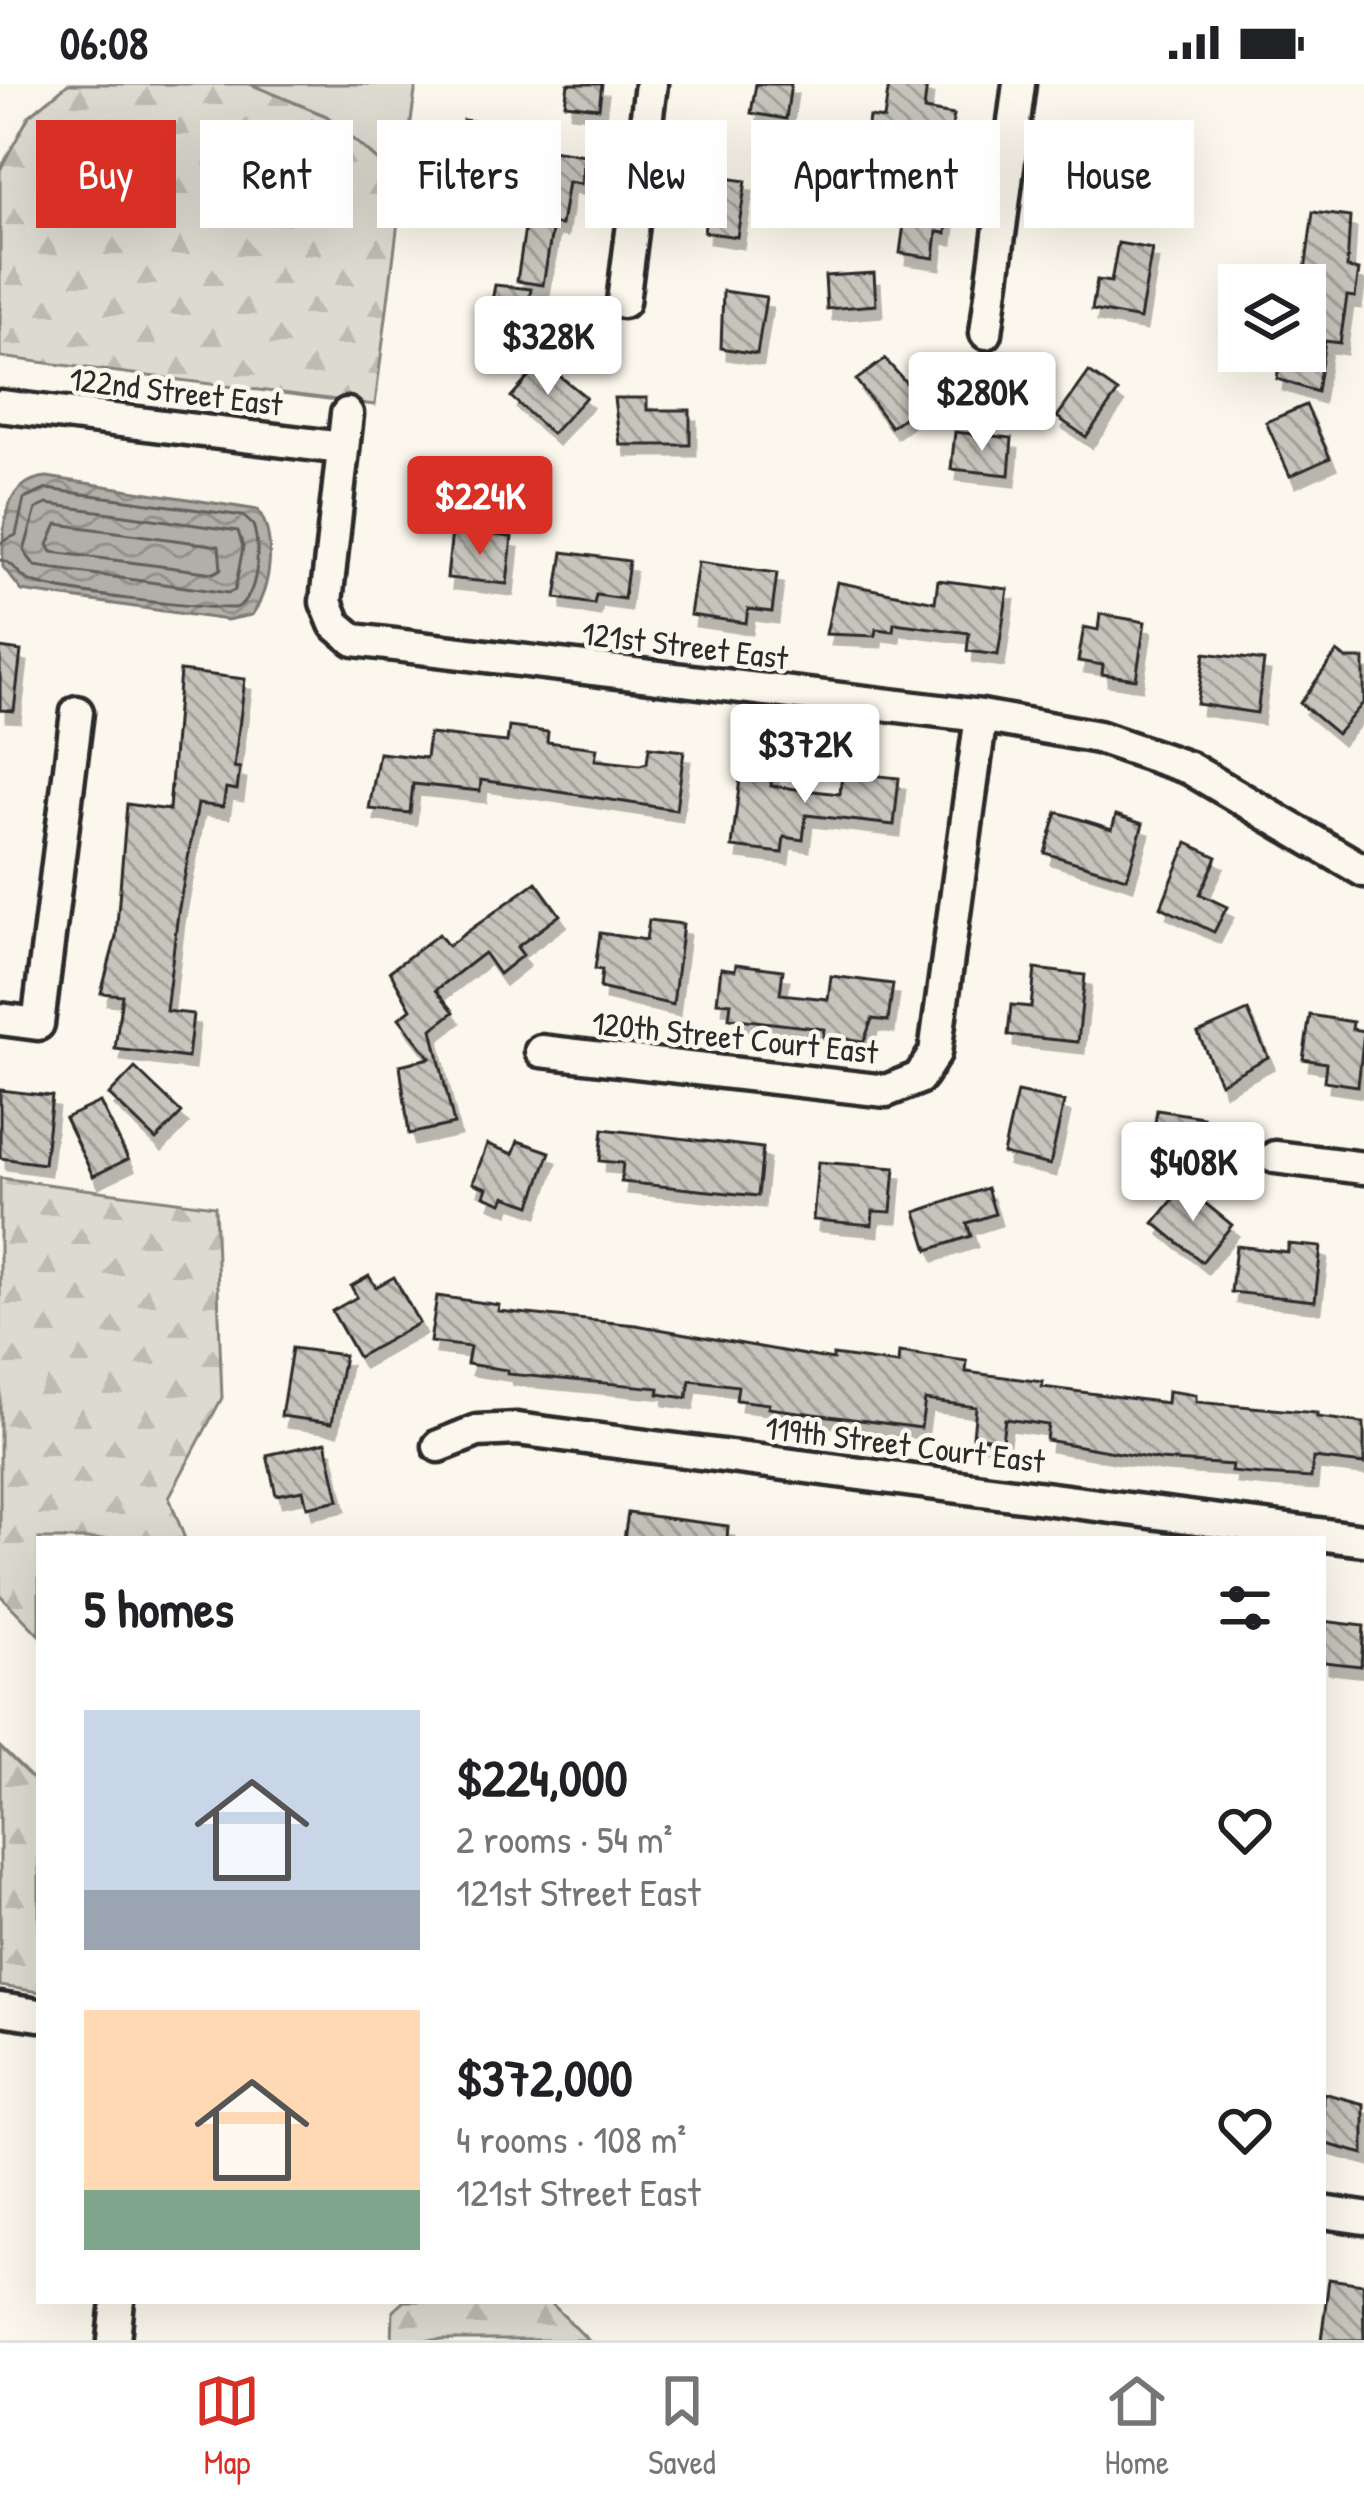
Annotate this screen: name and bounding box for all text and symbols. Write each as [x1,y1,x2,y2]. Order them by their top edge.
text: 06:08 [60,12,148,73]
chip: Buy [36,120,176,228]
chip: Rent [200,120,353,228]
chip: Filters [377,120,561,228]
chip: New [585,120,727,228]
chip: Apartment [751,120,1000,228]
chip: House [1024,120,1194,228]
map controls [1218,264,1326,372]
button: layers [1218,264,1326,372]
pin: $328K [464,296,632,398]
text: $328K [502,308,594,361]
pin: $280K [898,352,1066,454]
street label: 122nd Street East [67,356,286,426]
text: $280K [936,364,1028,417]
pin: $224K [396,456,564,558]
text: $224K [434,468,526,521]
street label: 121st Street East [580,611,791,680]
pin: $372K [721,704,889,806]
text: $372K [757,716,853,769]
street label: 120th Street Court East [590,1000,881,1074]
pin: $408K [1109,1122,1277,1224]
text: $408K [1148,1134,1238,1187]
street label: 119th Street Court East [763,1405,1048,1483]
text: 5 homes [84,1574,234,1643]
icon: filters [1212,1575,1278,1641]
text: $224,000 [456,1743,628,1812]
icon: home [180,1758,324,1902]
icon: heart [1212,1797,1278,1863]
text: 2 rooms · 54 m² [456,1812,673,1865]
text: 121st Street East [456,1865,701,1918]
text: $372,000 [456,2043,633,2112]
icon: home [180,2058,324,2202]
icon: heart [1212,2097,1278,2163]
text: 4 rooms · 108 m² [456,2112,686,2165]
text: 121st Street East [456,2165,701,2218]
tab: Map [194,2368,260,2484]
tab: Saved [648,2368,716,2484]
tab: Home [1104,2368,1170,2484]

